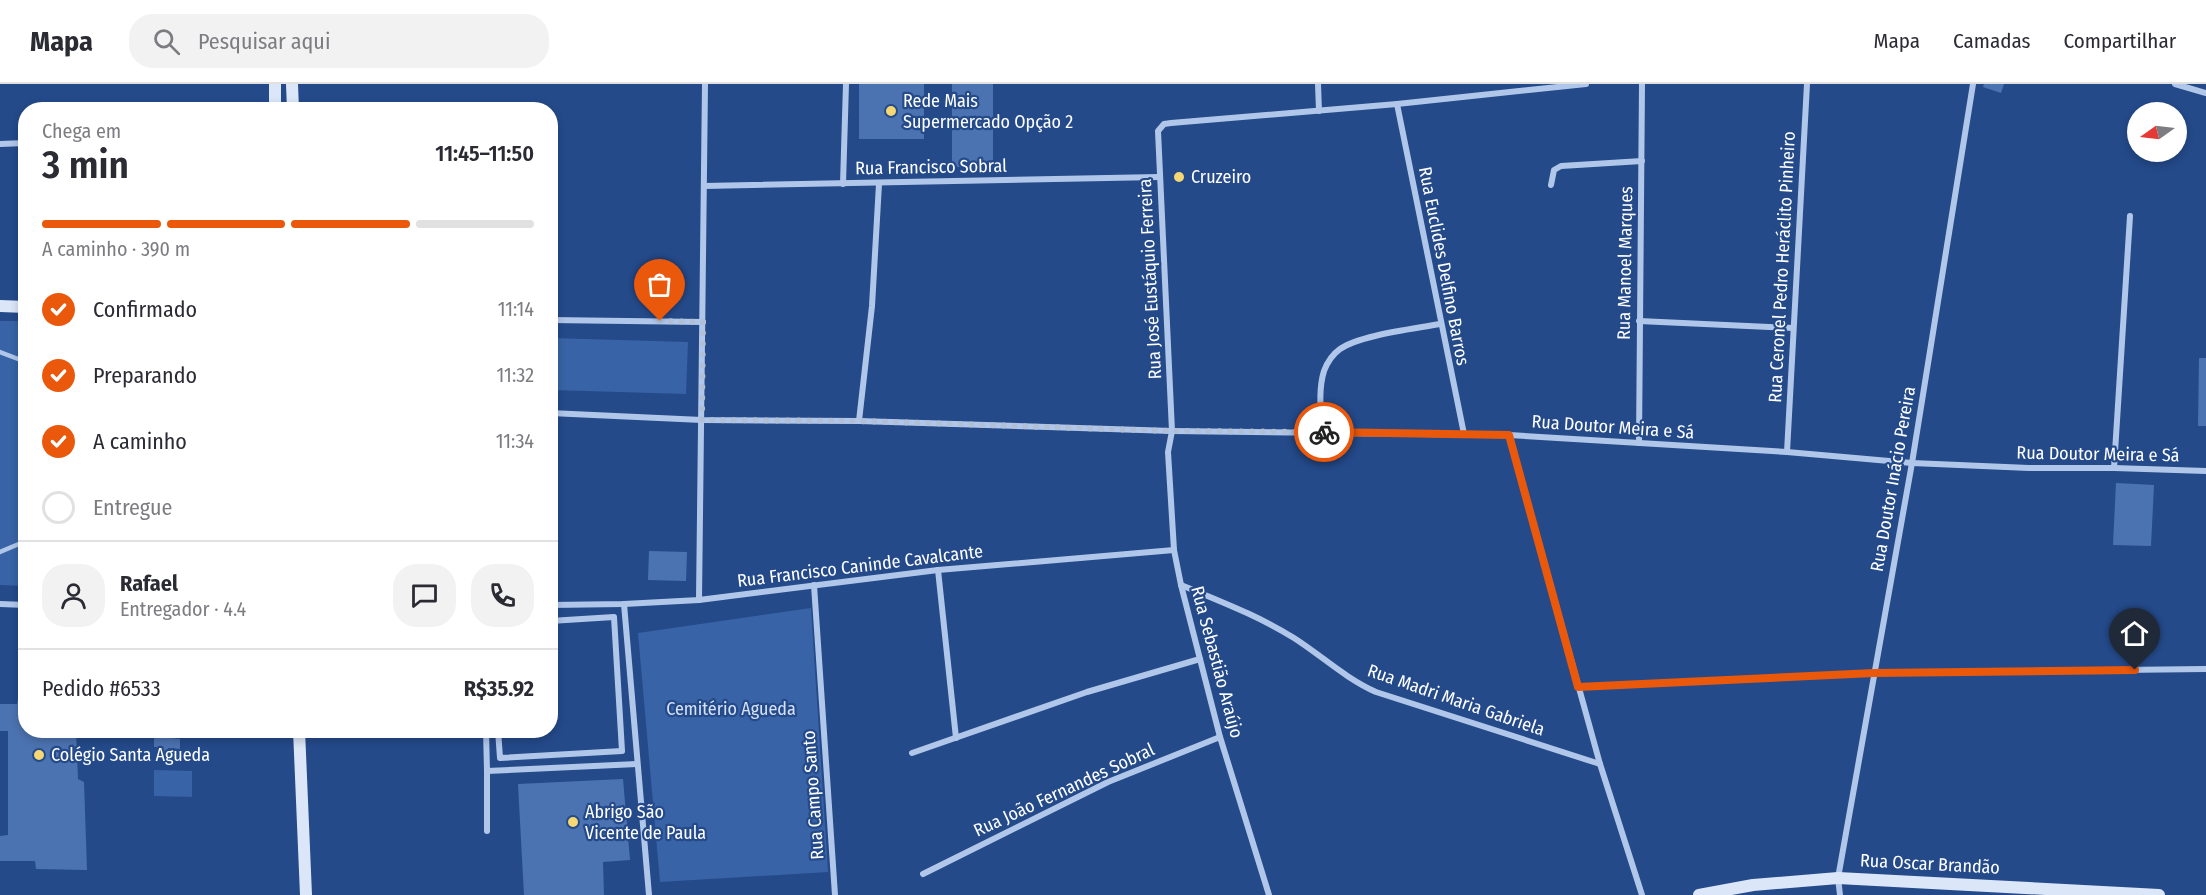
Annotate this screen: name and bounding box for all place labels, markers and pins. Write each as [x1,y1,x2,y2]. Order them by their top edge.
place label: Rede Mais Supermercado Opção 2 [903,90,1073,133]
marker: Rede Mais Supermercado Opção 2 [884,104,898,118]
place label: Cruzeiro [1191,166,1251,188]
marker: Cruzeiro [1172,170,1186,184]
pin [634,259,685,321]
pin [2109,608,2160,670]
place label: Colégio Santa Agueda [51,744,210,766]
marker: Colégio Santa Agueda [32,748,46,762]
place label: Abrigo São Vicente de Paula [585,801,706,844]
marker: Abrigo São Vicente de Paula [566,815,580,829]

